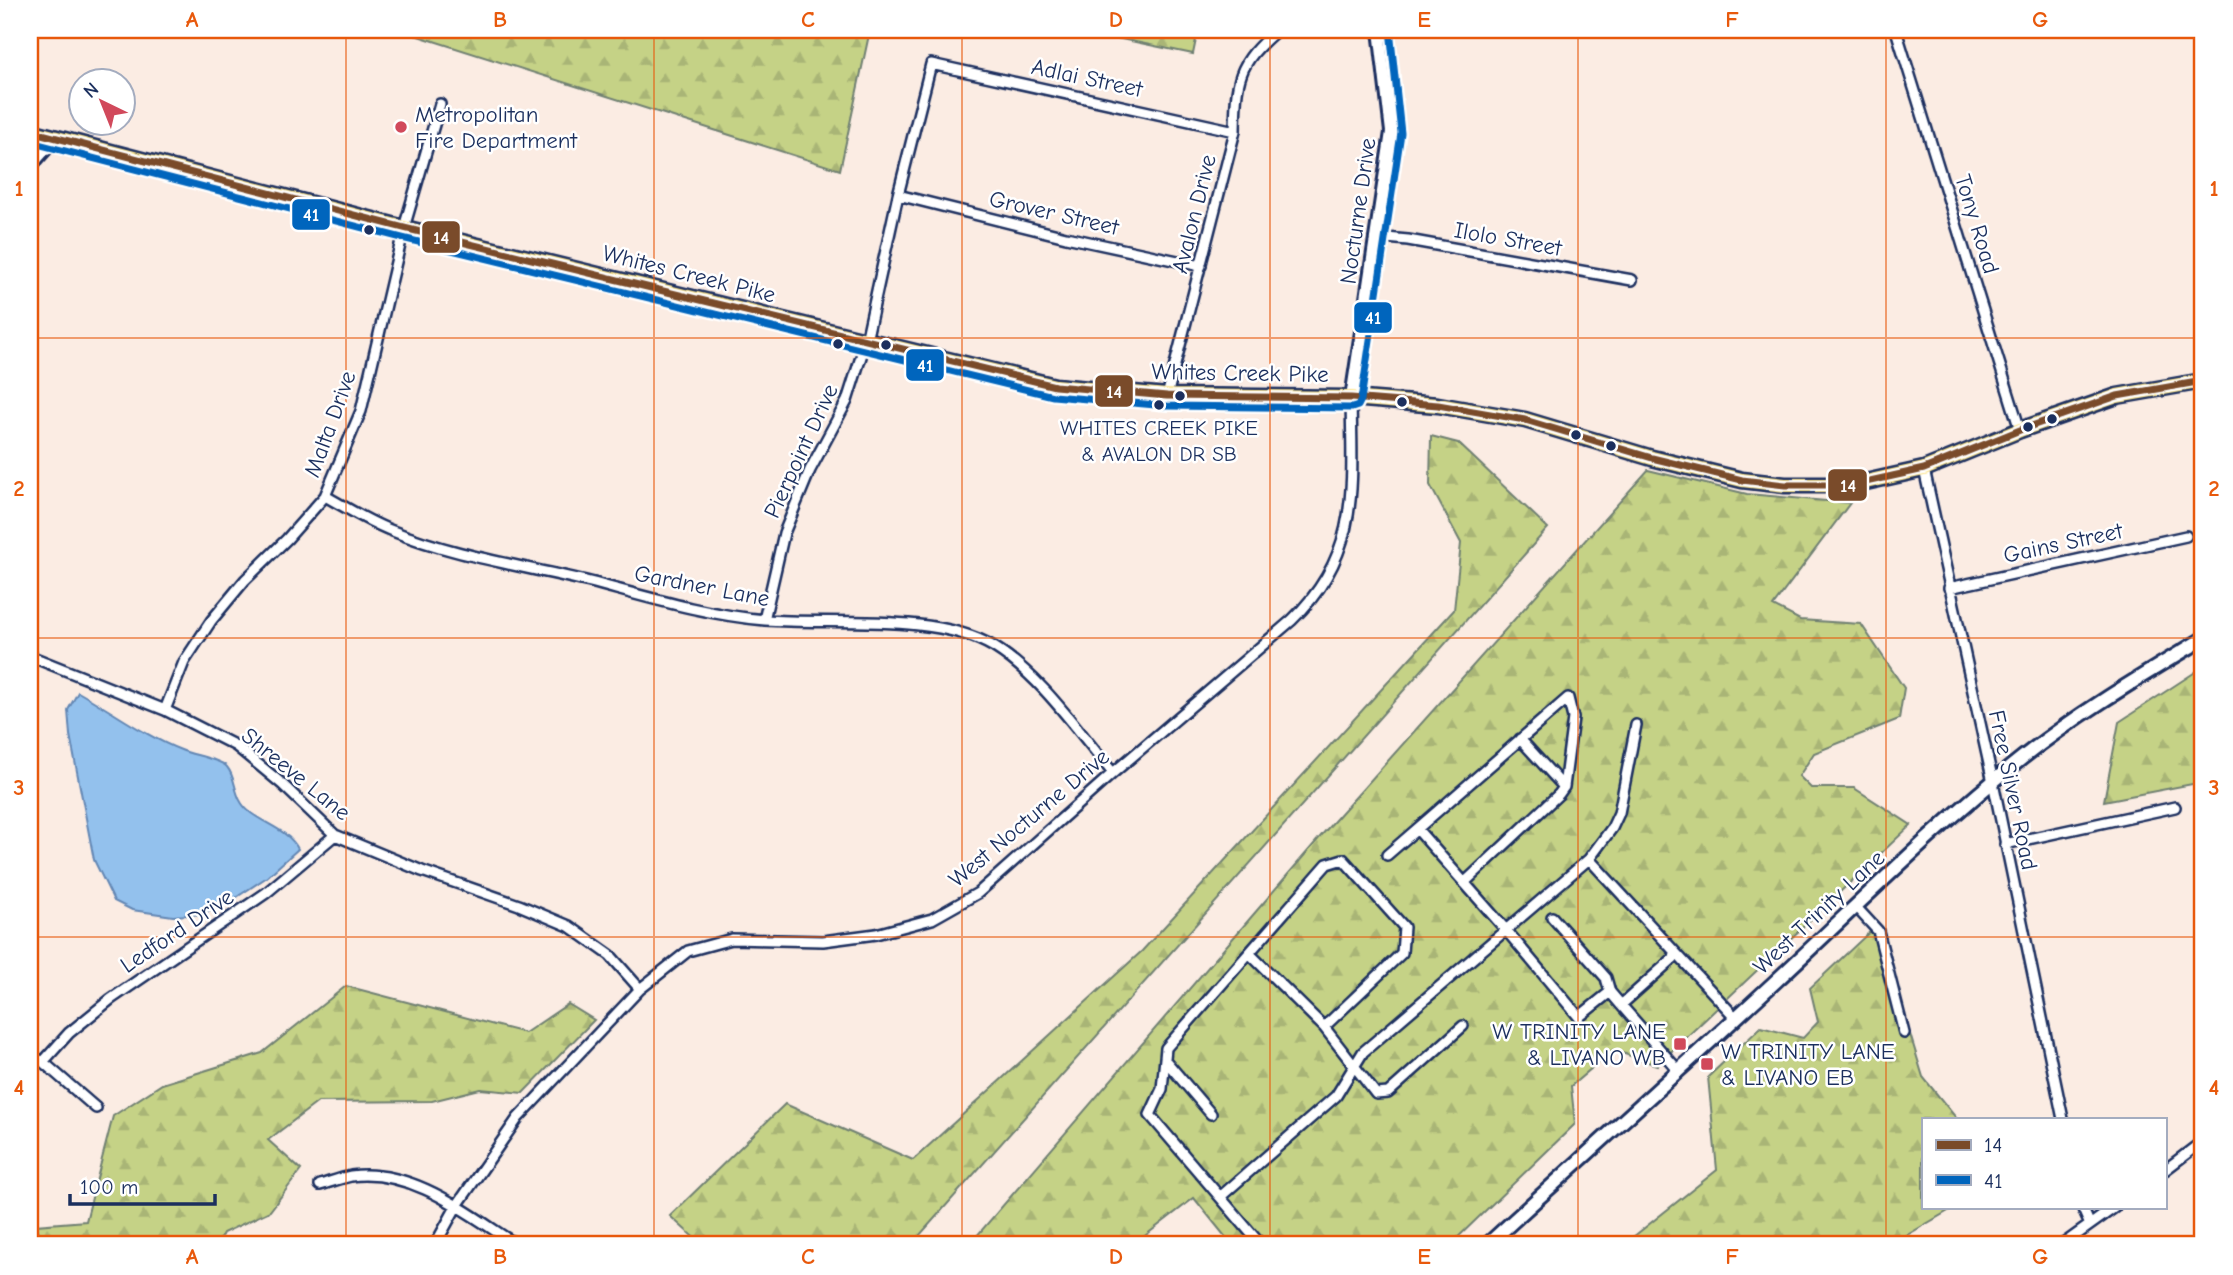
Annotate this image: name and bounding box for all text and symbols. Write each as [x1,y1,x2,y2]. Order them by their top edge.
text: A [186,6,199,33]
text: B [493,6,507,33]
text: C [801,6,815,33]
text: D [1109,6,1123,33]
text: E [1417,6,1431,33]
text: F [1725,6,1739,33]
text: G [2032,6,2048,33]
street label: Adlai Street [1029,53,1146,103]
north arrow [66,66,136,136]
text: N [79,78,103,103]
place label: Metropolitan Fire Department [415,101,578,154]
marker: Metropolitan Fire Department [393,119,409,135]
street label: Nocturne Drive [1334,136,1382,286]
street label: Avalon Drive [1166,152,1222,276]
street label: Tony Road [1949,171,2005,277]
text: 1 [14,175,24,202]
text: 1 [2209,175,2219,202]
street label: Grover Street [987,185,1123,241]
line badge: 41 [291,198,331,231]
text: 41 [303,204,319,226]
street label: Ilolo Street [1452,216,1565,262]
line badge: 14 [421,220,461,254]
unlabelled marker [362,223,376,237]
text: 14 [433,227,449,249]
street label: Whites Creek Pike [600,239,778,309]
line badge: 41 [1353,301,1393,334]
text: 41 [1365,307,1381,329]
unlabelled marker [831,337,845,351]
unlabelled marker [879,338,893,352]
line badge: 41 [905,348,945,382]
text: 41 [917,355,933,377]
street label: Whites Creek Pike [1151,358,1329,388]
street label: Malta Drive [298,367,362,481]
line badge: 14 [1094,374,1134,408]
street label: Pierpoint Drive [758,380,844,522]
text: 14 [1106,381,1122,403]
unlabelled marker [1173,389,1187,403]
unlabelled marker [1395,395,1409,409]
marker: WHITES CREEK PIKE & AVALON DR SB [1152,398,1166,412]
unlabelled marker [2045,412,2059,426]
place label: WHITES CREEK PIKE & AVALON DR SB [1060,416,1258,466]
unlabelled marker [2021,420,2035,434]
unlabelled marker [1569,428,1583,442]
unlabelled marker [1604,439,1618,453]
line badge: 14 [1827,468,1868,502]
text: 2 [13,475,25,502]
text: 14 [1840,475,1856,497]
text: 2 [2208,475,2220,502]
street label: Gains Street [2001,517,2126,569]
street label: Gardner Lane [632,560,772,612]
street label: Free Silver Road [1983,708,2043,872]
street label: Shreeve Lane [236,722,356,826]
street label: West Nocturne Drive [943,743,1115,893]
text: 3 [13,774,25,801]
text: 3 [2208,774,2220,801]
street label: West Trinity Lane [1748,844,1890,980]
street label: Ledford Drive [115,883,239,979]
place label: W TRINITY LANE & LIVANO WB [1492,1018,1666,1071]
marker: W TRINITY LANE & LIVANO WB [1672,1036,1688,1052]
place label: W TRINITY LANE & LIVANO EB [1721,1038,1895,1091]
marker: W TRINITY LANE & LIVANO EB [1699,1056,1715,1072]
text: 4 [14,1074,25,1101]
text: 4 [2209,1074,2220,1101]
legend [1922,1118,2166,1208]
text: 14 [1984,1133,2002,1157]
scale bar [70,1163,215,1207]
text: 41 [1984,1169,2002,1193]
text: 100 m [80,1175,138,1199]
text: A [186,1243,199,1270]
text: B [493,1243,507,1270]
text: C [801,1243,815,1270]
text: D [1109,1243,1123,1270]
text: E [1417,1243,1431,1270]
text: F [1725,1243,1739,1270]
text: G [2032,1243,2048,1270]

